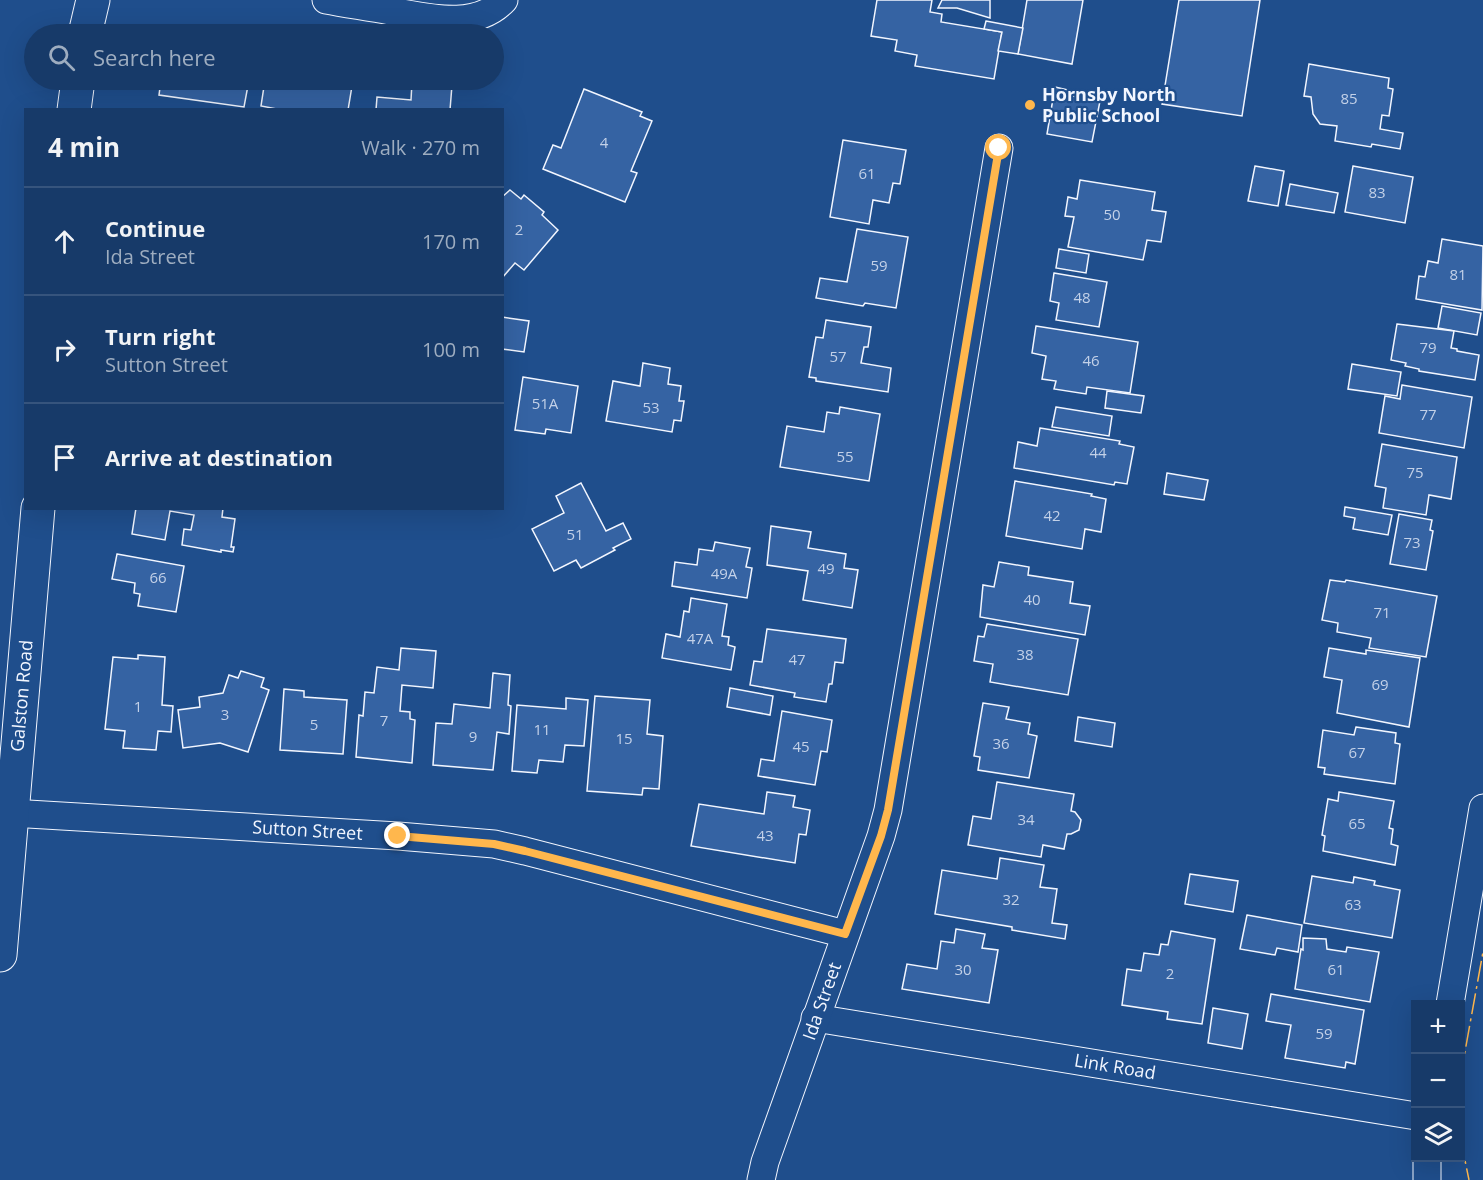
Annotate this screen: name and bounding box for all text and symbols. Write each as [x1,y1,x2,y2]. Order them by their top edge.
search box [24,24,504,90]
icon: search [45,41,78,74]
text: Search here [93,42,216,72]
place label: Hornsby North Public School [1042,82,1176,127]
house number: 85 [1340,88,1358,108]
marker: Hornsby North Public School [1023,98,1037,112]
text: 4 min [48,129,120,165]
house number: 4 [600,132,609,152]
text: Walk · 270 m [361,134,480,161]
route start [985,134,1011,160]
house number: 61 [858,163,876,183]
house number: 83 [1368,182,1386,202]
house number: 50 [1103,204,1121,224]
text: Continue [105,213,205,243]
house number: 2 [515,219,523,239]
icon: ahead [48,225,81,258]
text: 170 m [422,228,480,255]
text: Ida Street [105,243,195,270]
house number: 59 [870,255,888,275]
house number: 81 [1449,264,1467,284]
house number: 48 [1073,287,1091,307]
text: Turn right [105,321,216,351]
icon: right [48,333,81,366]
text: 100 m [422,336,480,363]
house number: 79 [1419,337,1437,357]
house number: 57 [829,346,847,366]
house number: 46 [1082,350,1100,370]
text: Sutton Street [105,351,228,378]
house number: 51A [532,393,559,413]
house number: 53 [642,397,660,417]
house number: 77 [1419,404,1437,424]
icon: arrive [48,441,81,474]
text: Arrive at destination [105,442,333,472]
house number: 44 [1089,442,1107,462]
house number: 55 [836,446,854,466]
house number: 75 [1406,462,1424,482]
house number: 42 [1043,505,1061,525]
house number: 51 [566,524,584,544]
house number: 73 [1403,532,1421,552]
house number: 49 [817,558,835,578]
house number: 49A [711,563,738,583]
house number: 66 [149,567,167,587]
house number: 40 [1023,589,1041,609]
house number: 71 [1373,602,1391,622]
house number: 47A [687,628,714,648]
street label: Galston Road [4,639,38,753]
house number: 38 [1016,644,1034,664]
house number: 47 [788,649,806,669]
house number: 69 [1371,674,1389,694]
house number: 1 [134,696,142,716]
house number: 3 [221,704,229,724]
house number: 7 [380,710,388,730]
house number: 5 [310,714,318,734]
house number: 11 [533,719,551,739]
house number: 9 [469,726,477,746]
house number: 15 [615,728,633,748]
house number: 36 [992,733,1010,753]
house number: 45 [792,736,810,756]
house number: 67 [1348,742,1366,762]
house number: 34 [1017,809,1035,829]
house number: 65 [1348,813,1366,833]
street label: Sutton Street [252,814,363,845]
route end [384,822,410,848]
house number: 43 [756,825,774,845]
house number: 32 [1002,889,1020,909]
house number: 63 [1344,894,1362,914]
street label: Ida Street [796,959,846,1043]
house number: 30 [954,959,972,979]
house number: 61 [1327,959,1345,979]
house number: 2 [1166,963,1174,983]
map controls [1411,1000,1465,1162]
button: + [1411,1000,1465,1054]
house number: 59 [1315,1023,1333,1043]
street label: Link Road [1073,1047,1158,1084]
button: − [1411,1054,1465,1108]
button: layers [1411,1108,1465,1162]

